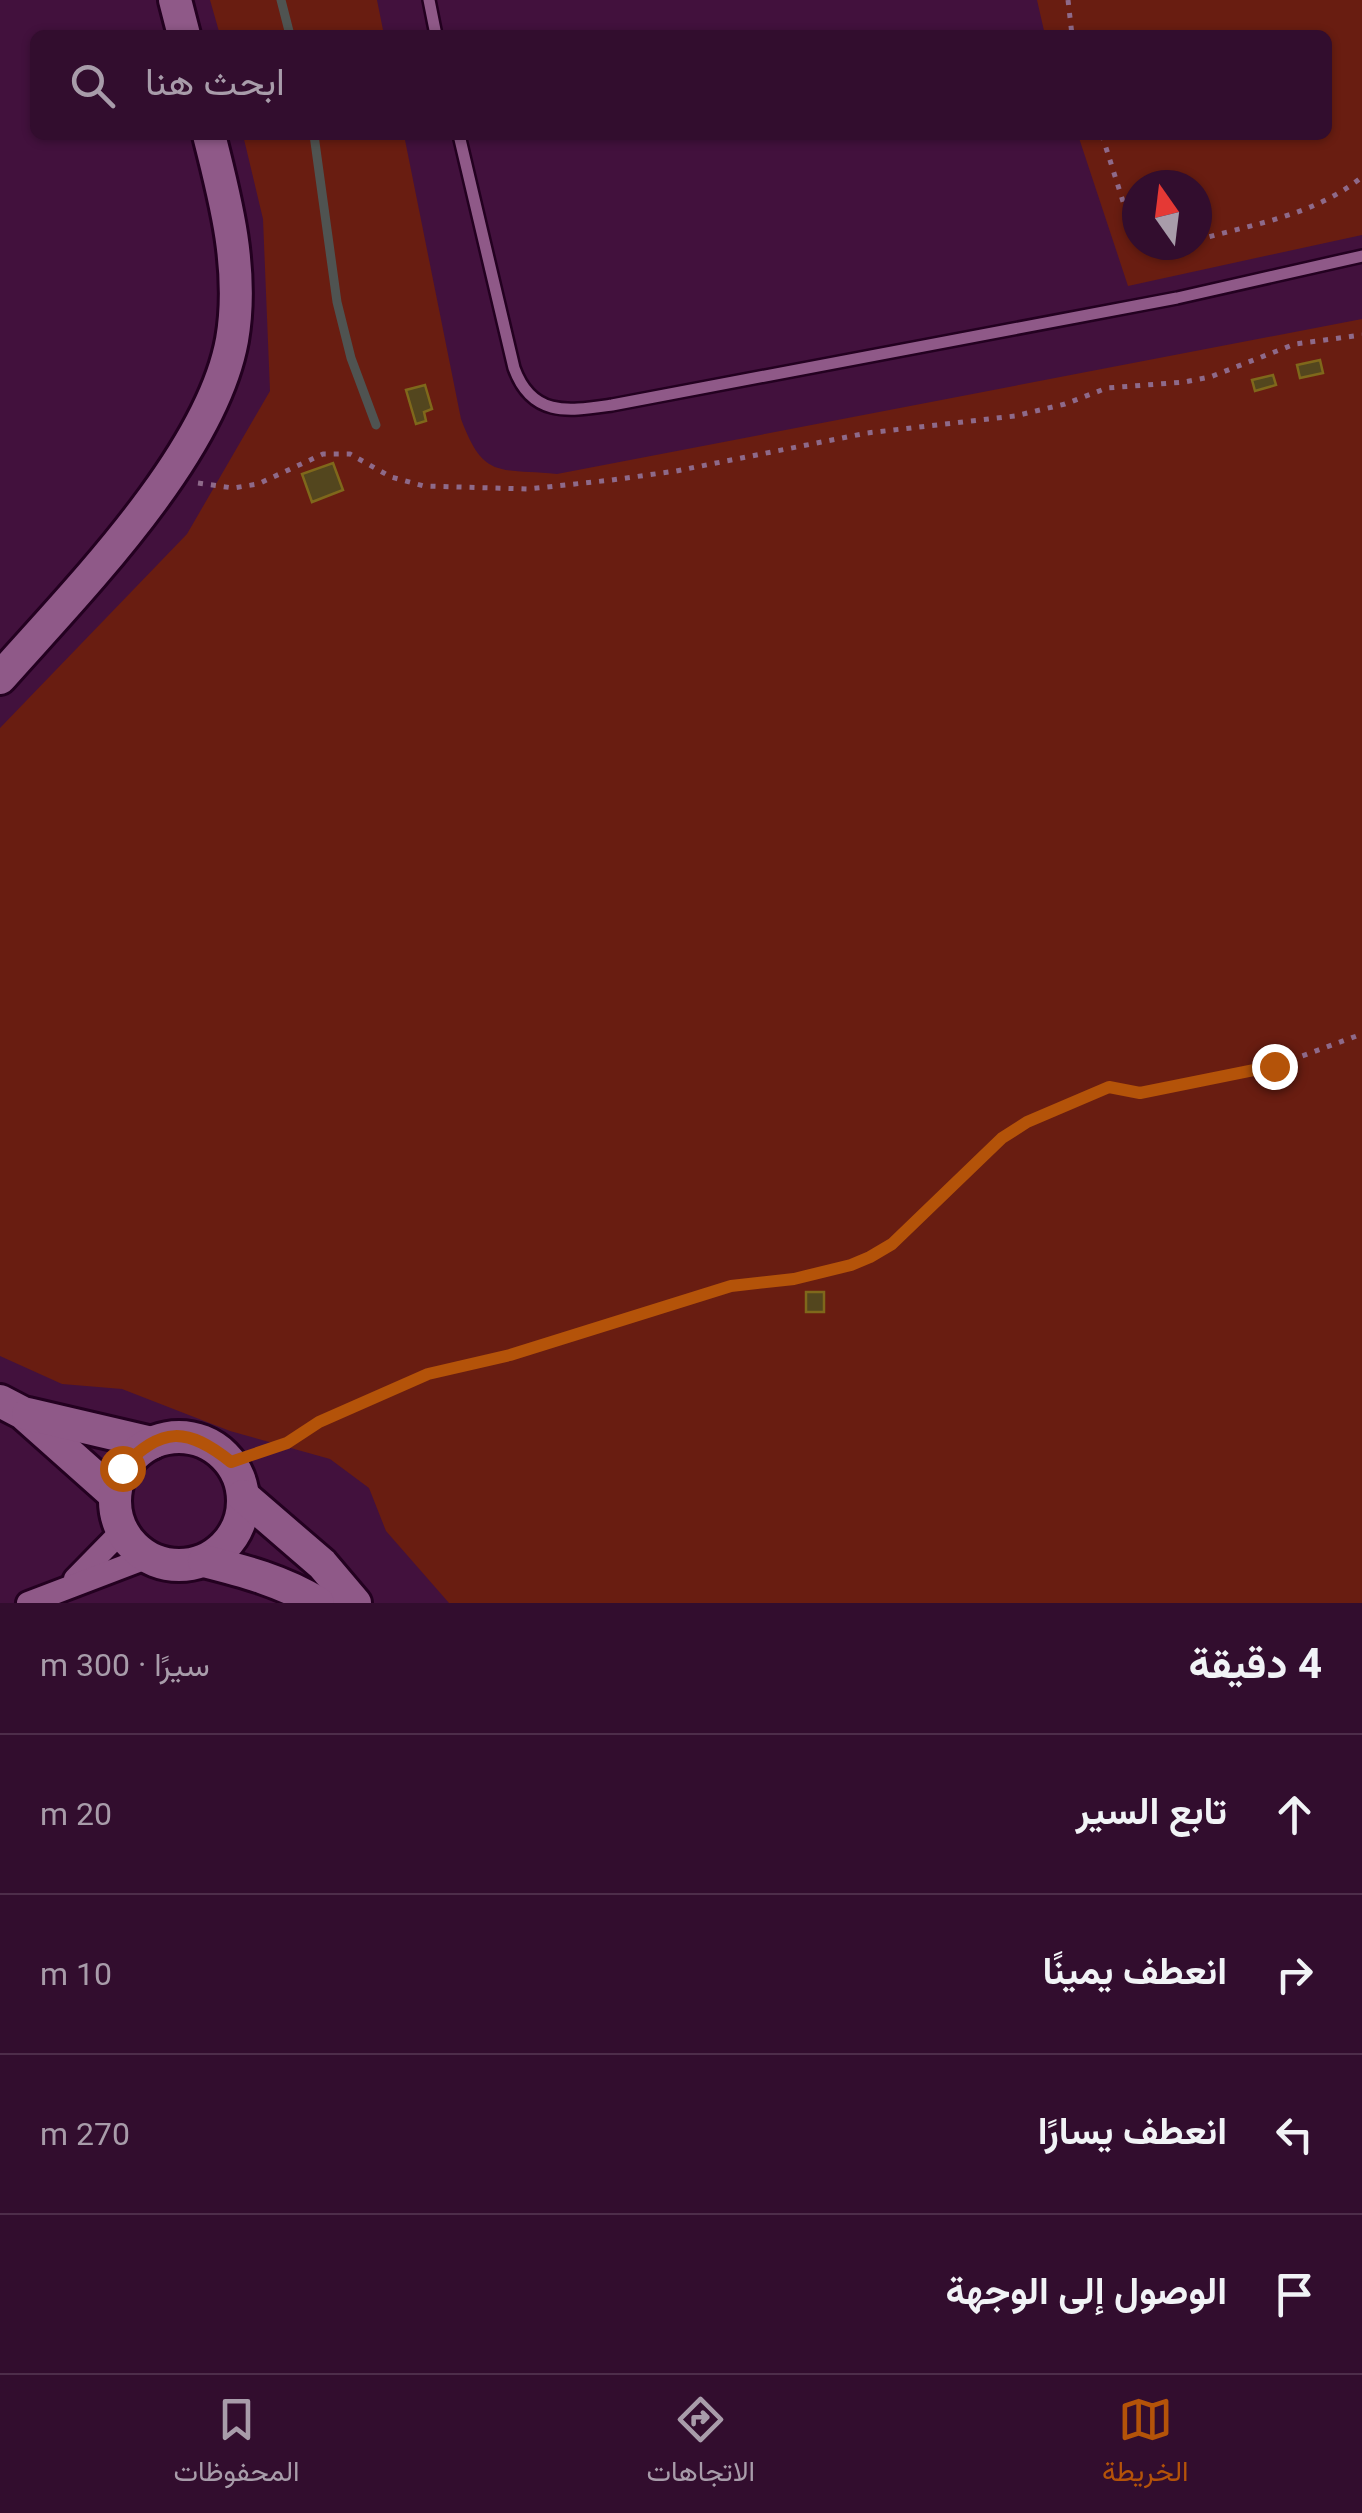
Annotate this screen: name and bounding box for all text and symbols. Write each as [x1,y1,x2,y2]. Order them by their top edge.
search box [30,30,1332,140]
icon: search [65,58,120,113]
text: ابحث هنا [145,60,285,104]
north arrow [1122,170,1212,260]
route end [1252,1044,1298,1090]
route start [100,1446,146,1492]
text: 4 دقيقة [1188,1639,1322,1688]
text: سيرًا · 300 m [40,1646,210,1684]
icon: ahead [1267,1787,1322,1842]
text: تابع السير [1076,1789,1227,1833]
text: 20 m [40,1795,112,1833]
icon: right [1267,1947,1322,2002]
text: انعطف يمينًا [1042,1949,1227,1993]
text: 10 m [40,1955,112,1993]
icon: left [1267,2107,1322,2162]
text: انعطف يسارًا [1038,2109,1227,2153]
text: 270 m [40,2115,130,2153]
icon: arrive [1267,2267,1322,2322]
text: الوصول إلى الوجهة [945,2269,1227,2313]
tab: المحفوظات [173,2392,300,2496]
tab: الاتجاهات [646,2392,755,2496]
tab: الخريطة [1102,2392,1189,2496]

